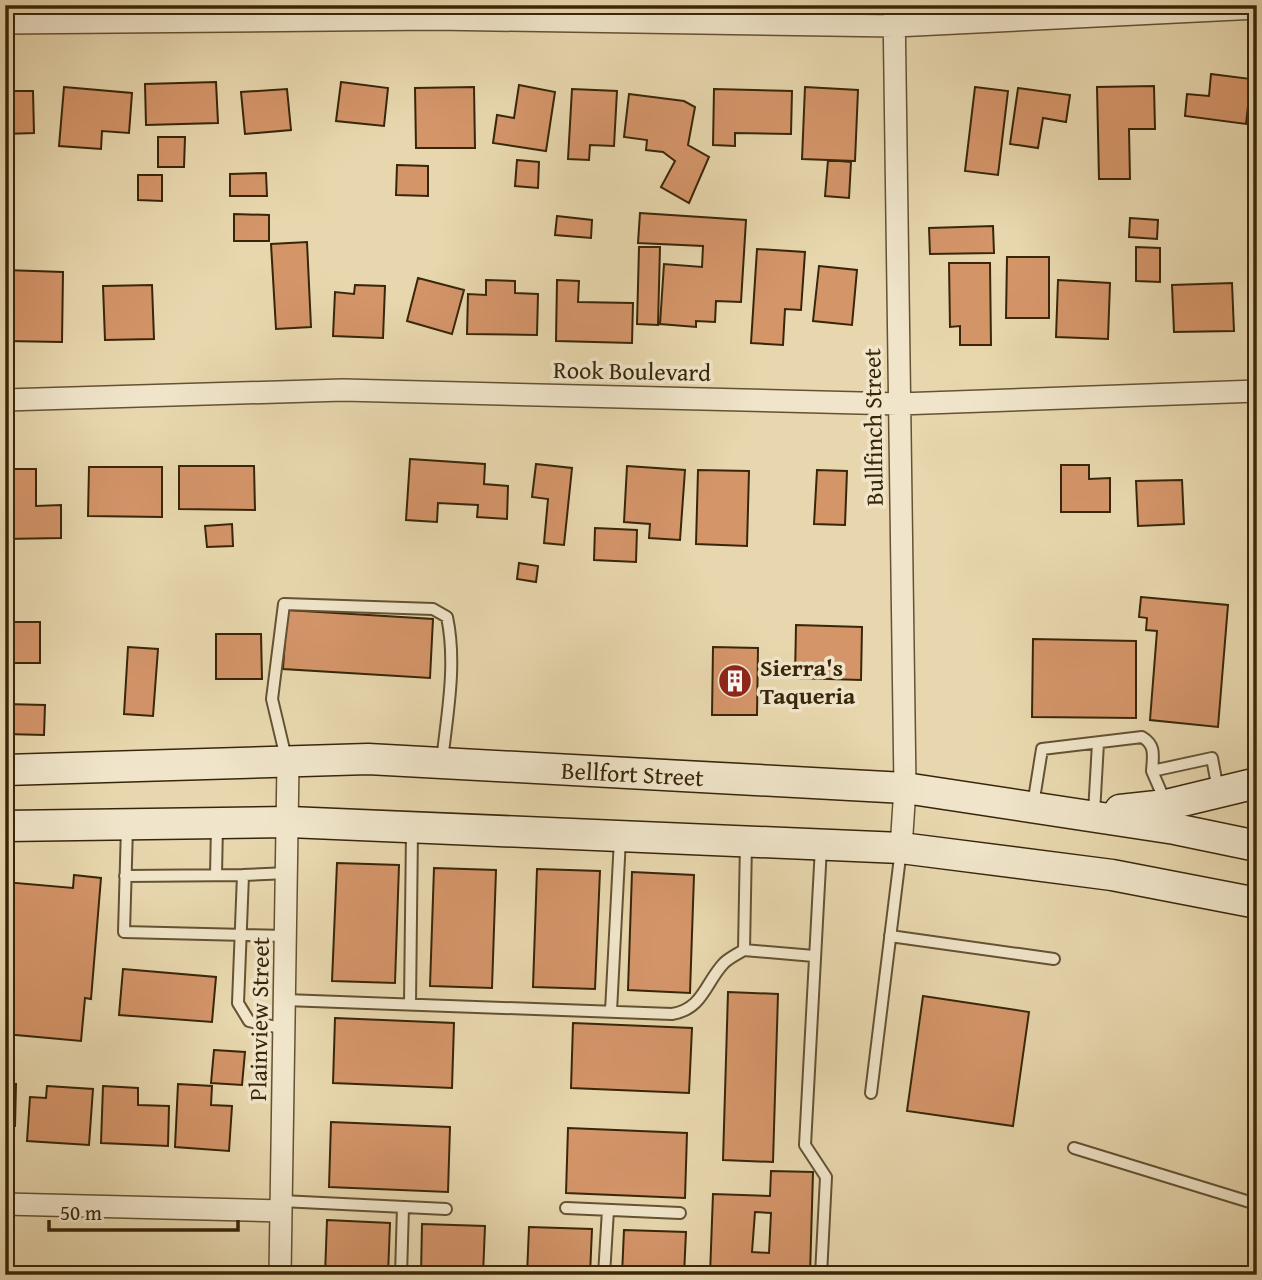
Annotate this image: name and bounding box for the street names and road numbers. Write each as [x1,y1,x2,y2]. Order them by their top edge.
street label: Bullfinch Street [854,347,892,506]
street label: Rook Boulevard [553,352,711,390]
street label: Bellfort Street [560,752,705,795]
street label: Plainview Street [240,936,278,1101]

